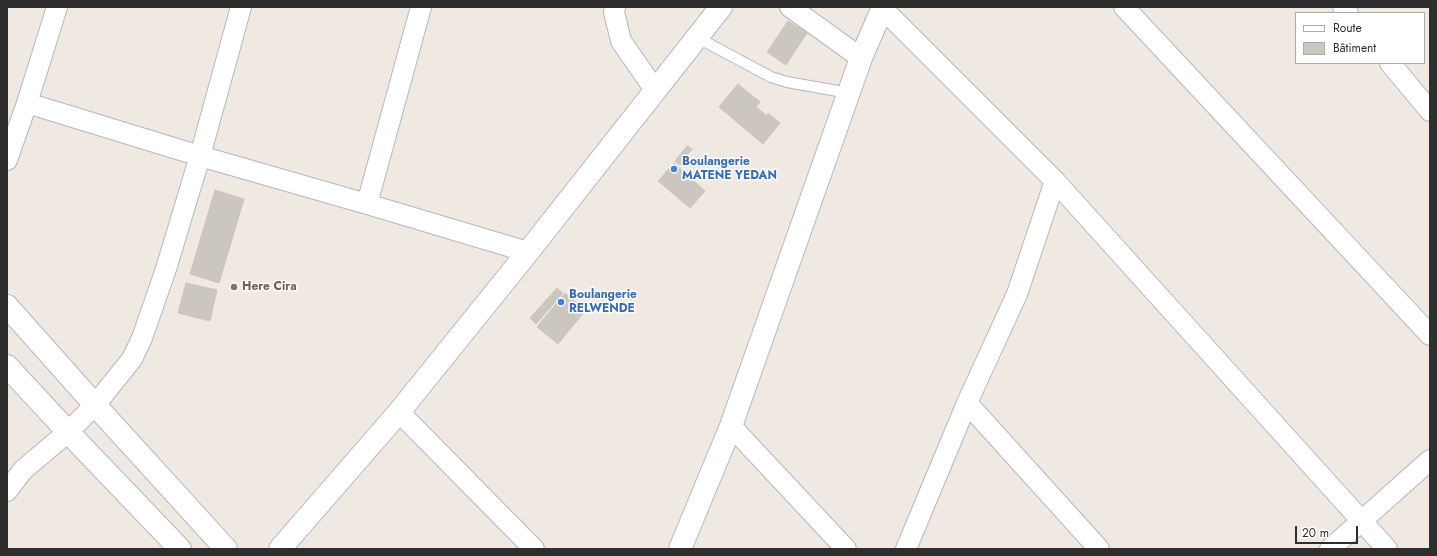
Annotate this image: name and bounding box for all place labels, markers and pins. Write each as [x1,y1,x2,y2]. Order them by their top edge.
place label: Boulangerie MATENE YEDAN [682,155,777,183]
marker: Boulangerie MATENE YEDAN [669,164,679,174]
place label: Here Cira [242,280,297,294]
marker: Here Cira [229,282,239,292]
place label: Boulangerie RELWENDE [569,288,637,316]
marker: Boulangerie RELWENDE [556,297,566,307]

